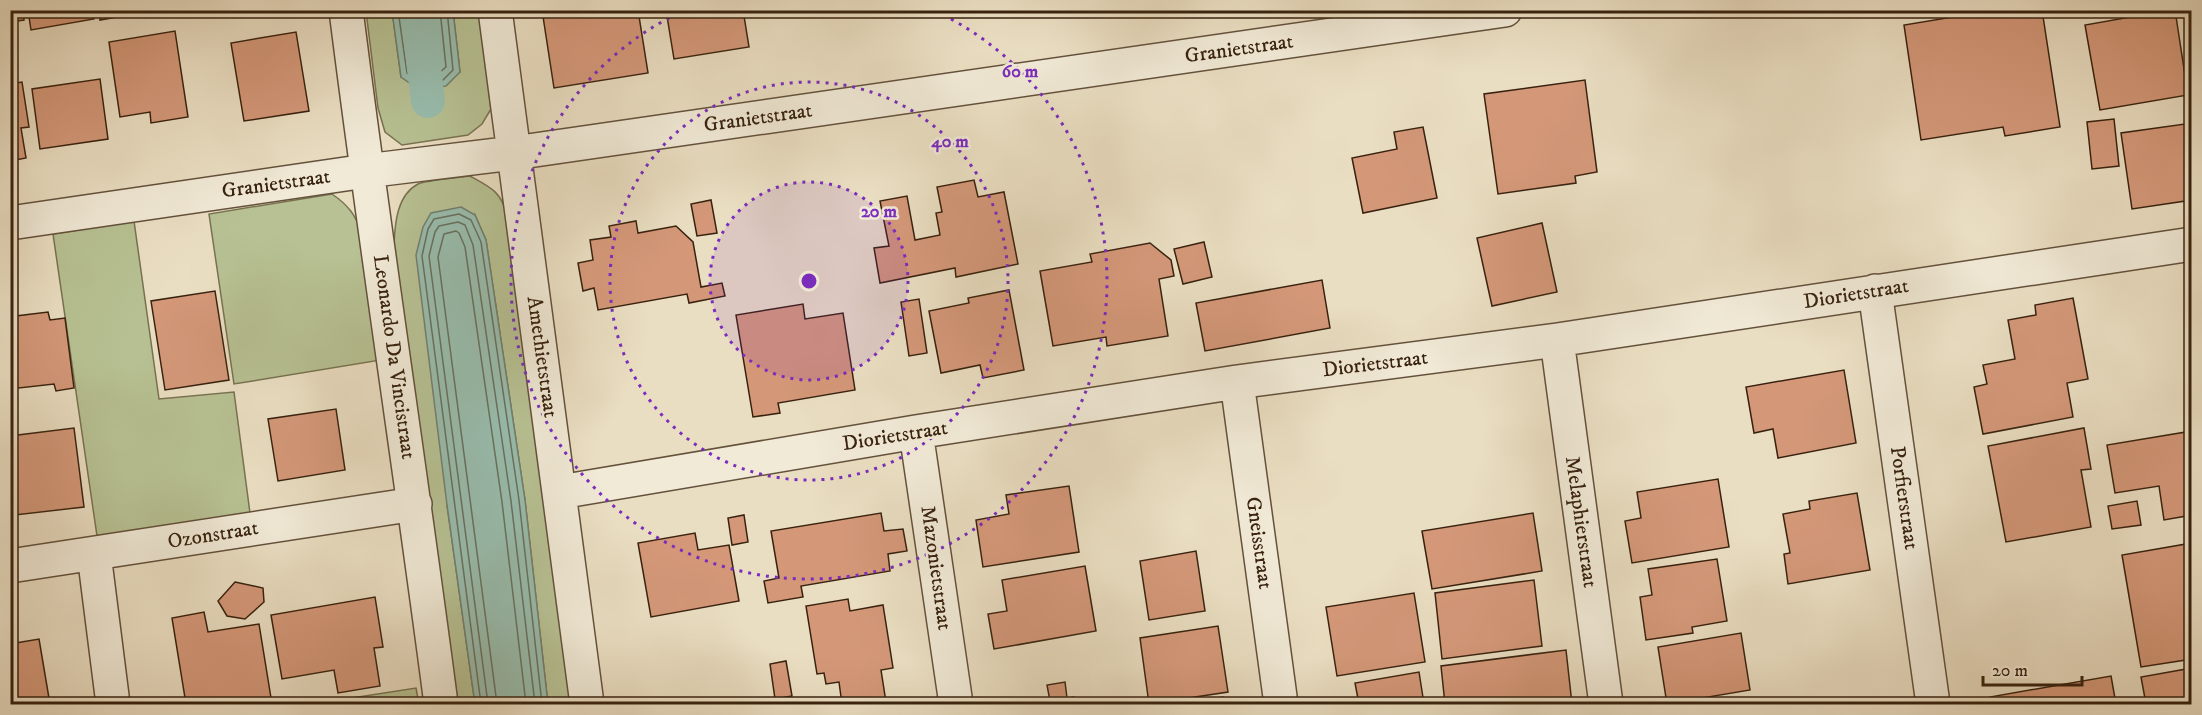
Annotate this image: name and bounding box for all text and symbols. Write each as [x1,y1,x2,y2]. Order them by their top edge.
street label: Granietstraat [1183,28,1295,69]
text: 60 m [1002,61,1039,83]
street label: Granietstraat [702,97,814,138]
text: 40 m [930,131,969,153]
street label: Granietstraat [220,163,332,204]
text: 20 m [861,201,897,223]
street label: Leonardo Da Vincistraat [367,253,421,461]
centre of rings [799,271,819,291]
street label: Diorietstraat [1802,273,1911,315]
street label: Amethietstraat [521,295,563,420]
street label: Diorietstraat [1321,345,1429,383]
street label: Diorietstraat [841,415,950,457]
street label: Porfierstraat [1884,445,1924,552]
street label: Melaphierstraat [1559,455,1603,590]
street label: Gneisstraat [1240,495,1278,591]
street label: Mazonietstraat [914,504,958,632]
street label: Ozonstraat [166,515,260,555]
scale bar [1983,649,2082,687]
text: 20 m [1992,660,2028,682]

